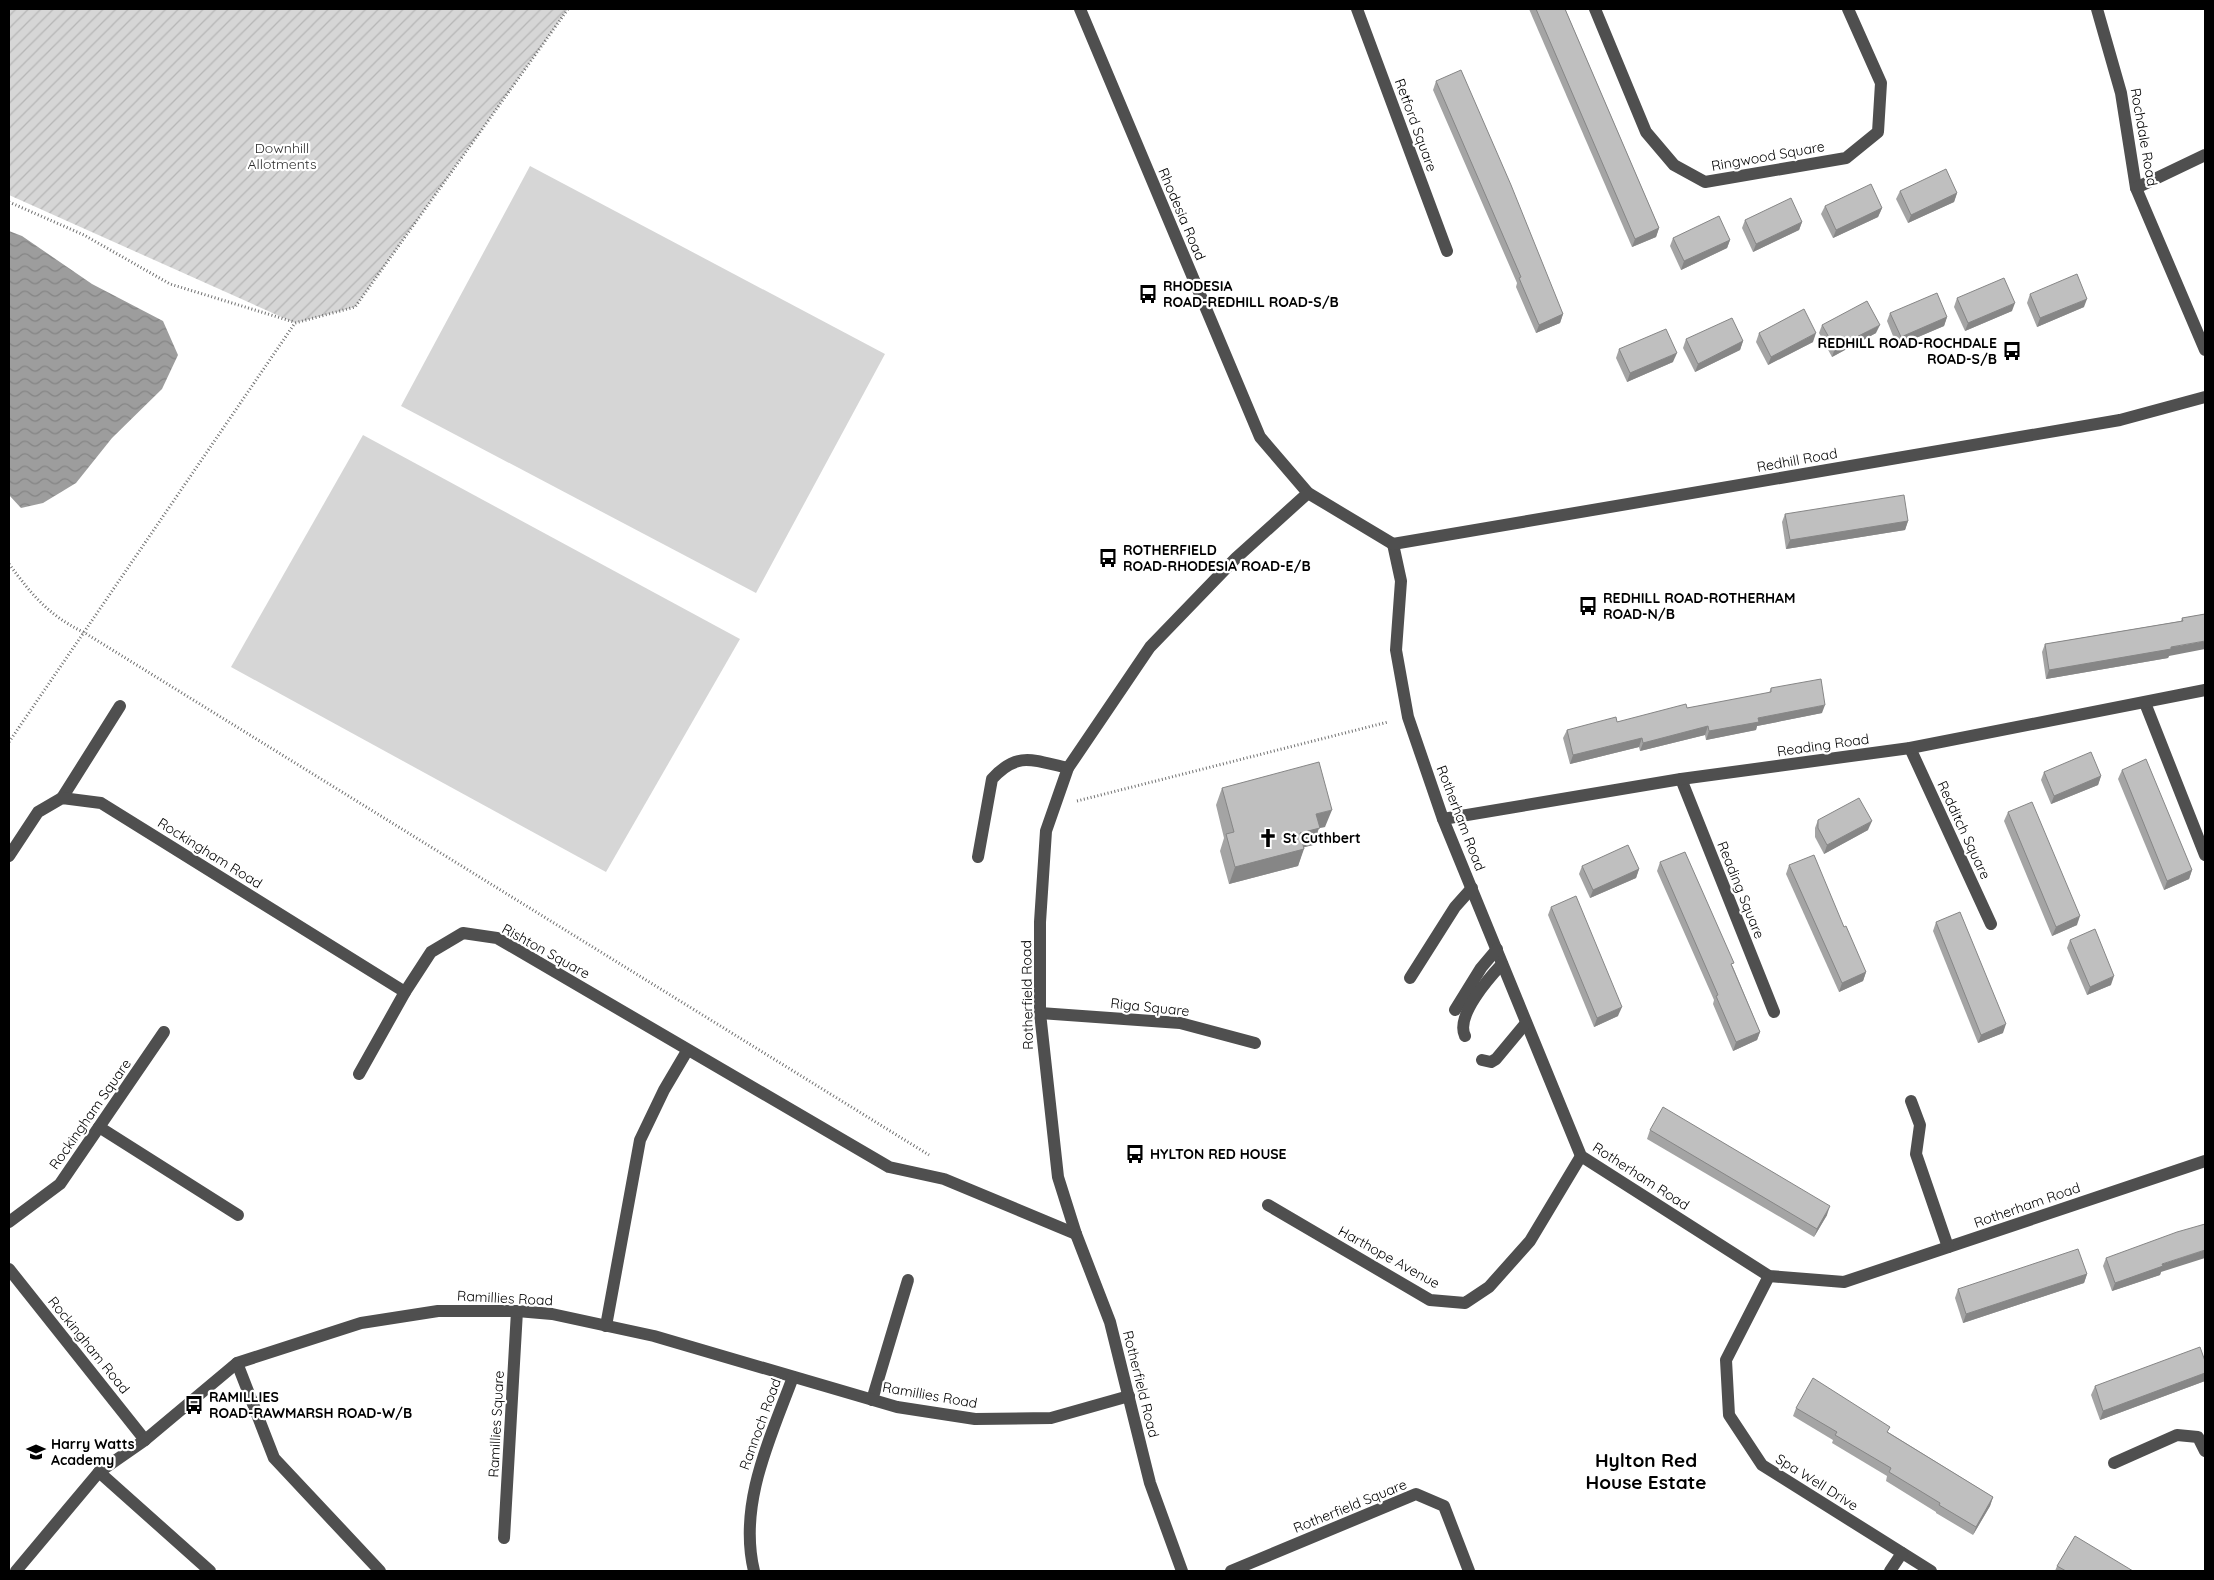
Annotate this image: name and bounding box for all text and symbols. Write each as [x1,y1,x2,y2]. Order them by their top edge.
street label: Retford Square [1391,76,1441,174]
street label: Rochdale Road [2126,86,2162,188]
street label: Ringwood Square [1710,137,1826,175]
park label: Downhill Allotments [248,139,316,173]
street label: Rhodesia Road [1154,165,1210,263]
place label: RHODESIA ROAD-REDHILL ROAD-S/B [1163,277,1339,311]
bus stop icon: RHODESIA ROAD-REDHILL ROAD-S/B [1137,283,1159,305]
place label: REDHILL ROAD-ROCHDALE ROAD-S/B [1818,334,1997,368]
bus stop icon: REDHILL ROAD-ROCHDALE ROAD-S/B [2001,340,2023,362]
street label: Redhill Road [1755,444,1839,476]
place label: ROTHERFIELD ROAD-RHODESIA ROAD-E/B [1123,541,1311,575]
bus stop icon: ROTHERFIELD ROAD-RHODESIA ROAD-E/B [1097,547,1119,569]
place label: REDHILL ROAD-ROTHERHAM ROAD-N/B [1603,589,1796,623]
bus stop icon: REDHILL ROAD-ROTHERHAM ROAD-N/B [1577,595,1599,617]
street label: Reading Road [1776,730,1870,760]
street label: Rotherham Road [1433,763,1489,873]
street label: Redditch Square [1933,778,1995,882]
street label: Rockingham Road [154,814,266,892]
church icon: St Cuthbert [1257,827,1279,849]
place label: St Cuthbert [1283,829,1361,847]
street label: Reading Square [1713,839,1769,942]
street label: Rishton Square [499,919,593,983]
street label: Rotherfield Road [1017,940,1037,1050]
street label: Riga Square [1110,994,1190,1020]
street label: Rockingham Square [45,1055,135,1173]
street label: Rotherham Road [1589,1138,1693,1214]
bus stop icon: HYLTON RED HOUSE [1124,1143,1146,1165]
place label: HYLTON RED HOUSE [1150,1145,1287,1163]
street label: Rotherham Road [1971,1178,2083,1232]
street label: Harthope Avenue [1335,1222,1443,1292]
street label: Ramillies Road [457,1286,553,1310]
street label: Rockingham Road [44,1293,134,1397]
street label: Rotherfield Road [1119,1329,1163,1439]
street label: Ramillies Square [484,1370,508,1478]
street label: Rannoch Road [735,1376,785,1472]
street label: Ramillies Road [881,1378,979,1412]
place label: RAMILLIES ROAD-RAWMARSH ROAD-W/B [209,1388,412,1422]
bus stop icon: RAMILLIES ROAD-RAWMARSH ROAD-W/B [183,1394,205,1416]
place label: Harry Watts Academy [51,1435,135,1469]
school or university icon: Harry Watts Academy [25,1441,47,1463]
district label: Hylton Red House Estate [1586,1448,1706,1494]
street label: Spa Well Drive [1772,1450,1862,1515]
street label: Rotherfield Square [1291,1475,1409,1537]

